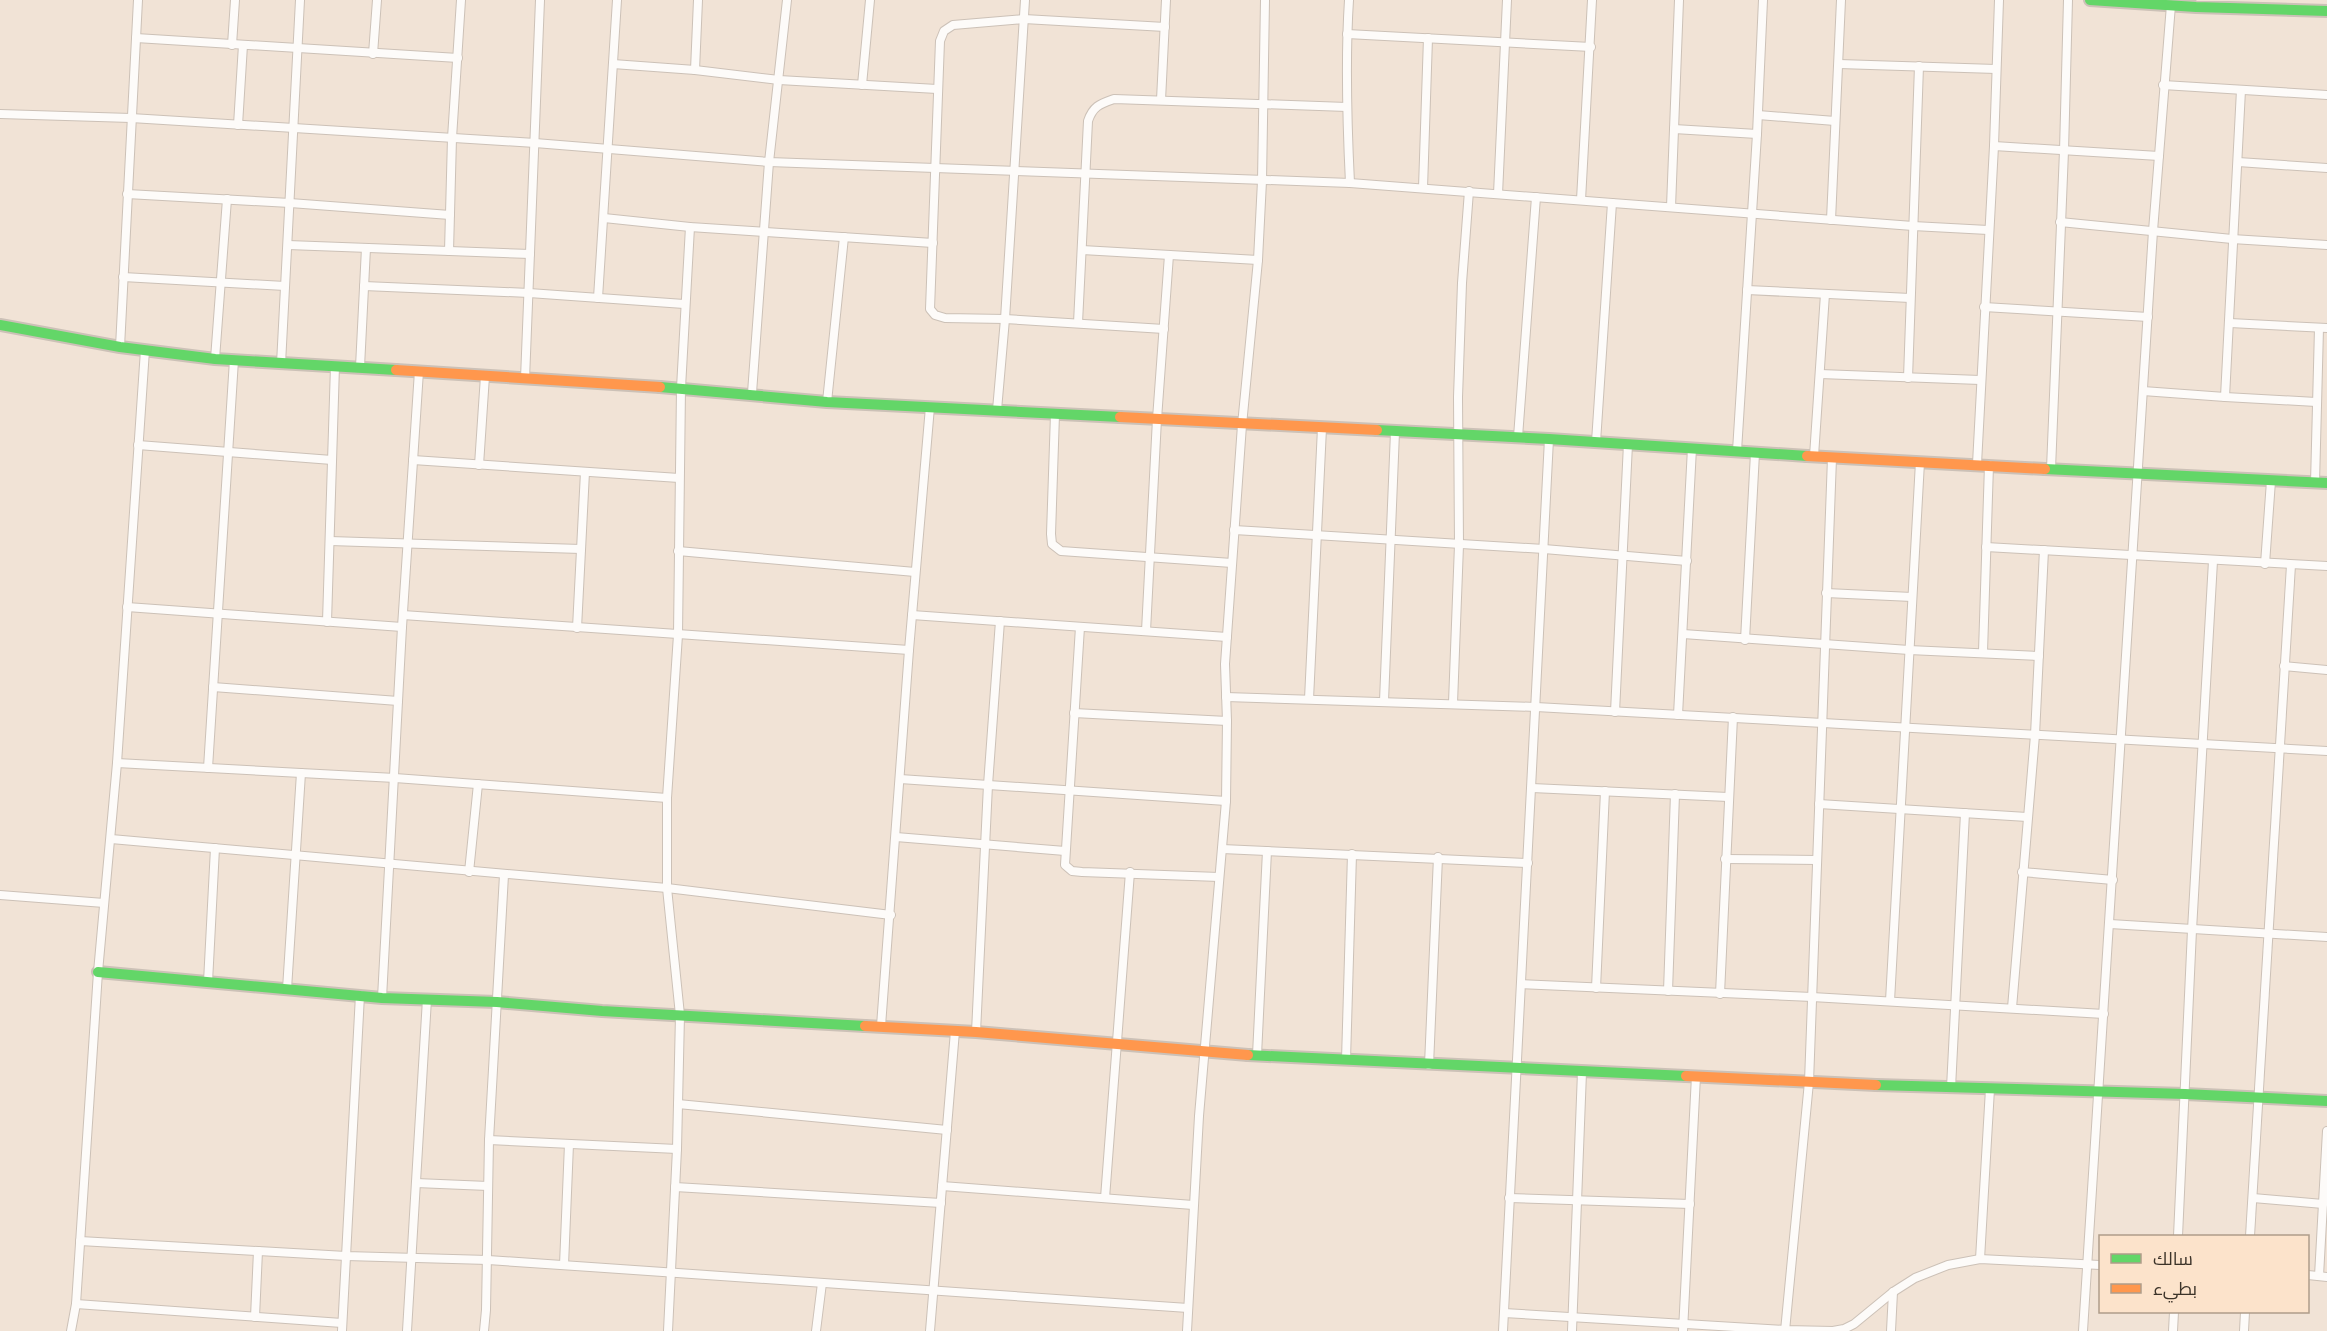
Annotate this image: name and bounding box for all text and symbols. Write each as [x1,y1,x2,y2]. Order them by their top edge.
legend [2099,1235,2309,1313]
text: سالك [2153,1248,2193,1270]
text: بطيء [2153,1278,2197,1303]

